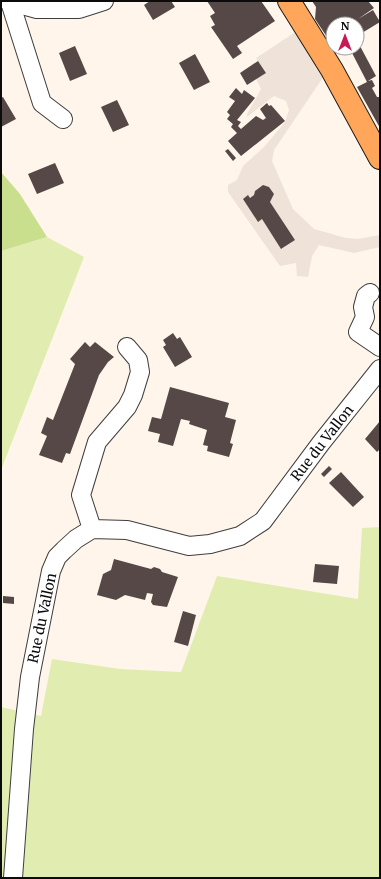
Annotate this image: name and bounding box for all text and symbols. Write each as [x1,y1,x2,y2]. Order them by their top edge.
north arrow [325,16,365,56]
text: N [341,19,350,33]
street label: Rue du Vallon [287,401,357,485]
street label: Rue du Vallon [24,571,60,665]

